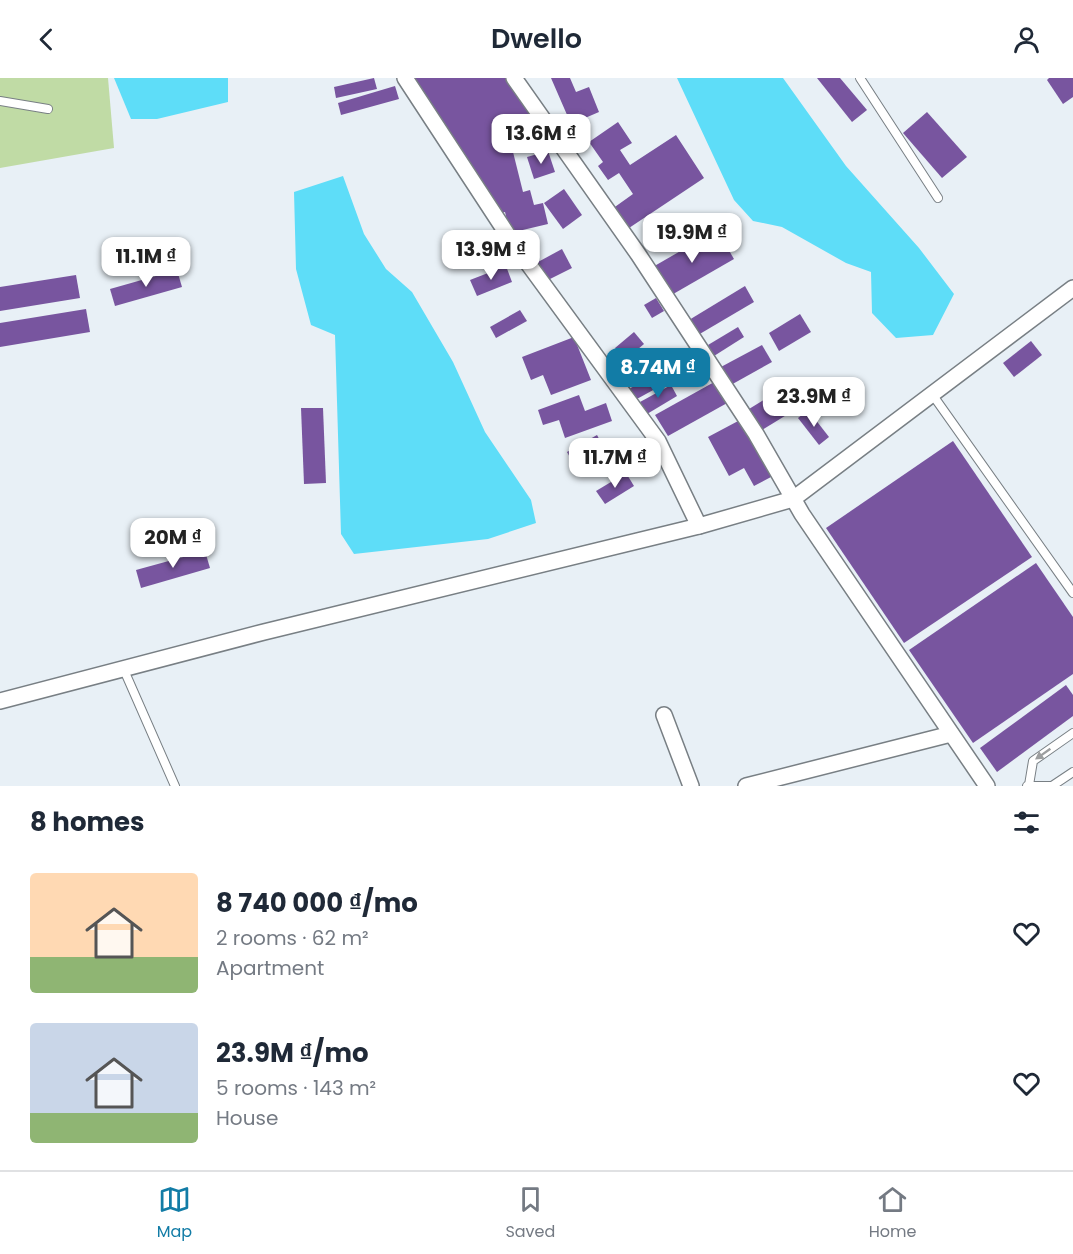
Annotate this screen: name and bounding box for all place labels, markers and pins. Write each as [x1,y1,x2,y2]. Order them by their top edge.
pin: 13.6M ₫ [486,114,596,165]
pin: 19.9M ₫ [637,213,747,264]
pin: 13.9M ₫ [436,230,546,281]
pin: 11.1M ₫ [91,237,201,288]
pin: 8.74M ₫ [603,348,713,399]
pin: 23.9M ₫ [759,377,869,428]
pin: 11.7M ₫ [560,438,670,489]
pin: 20M ₫ [131,518,215,569]

